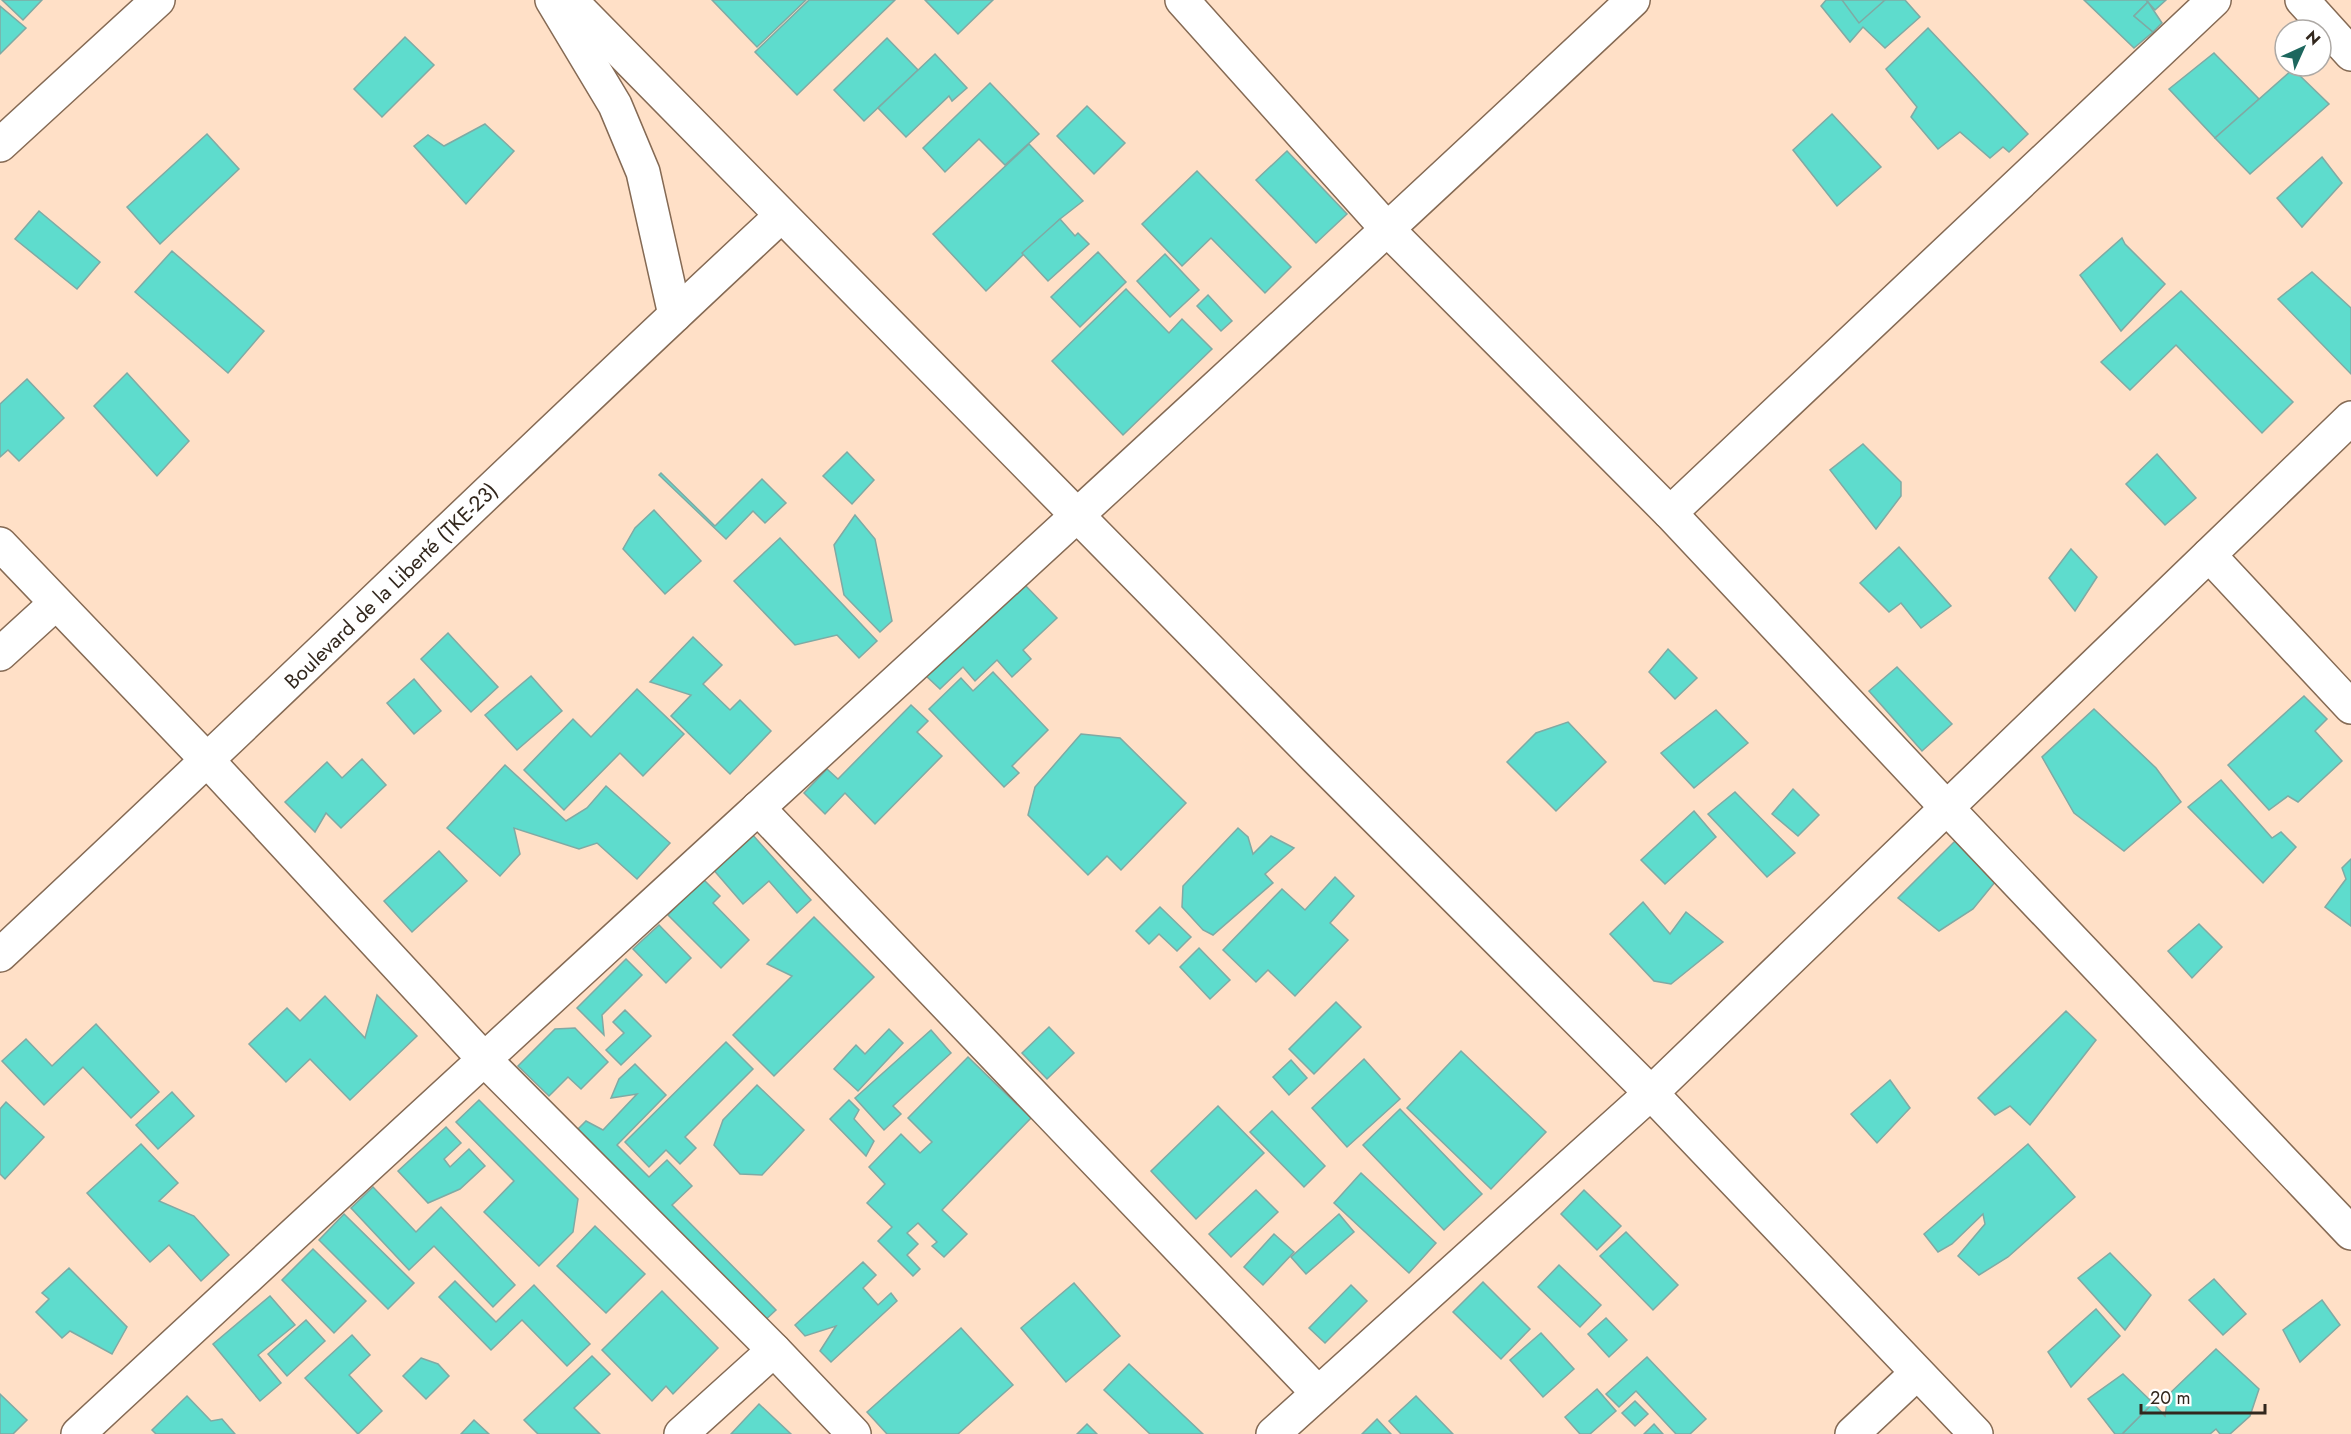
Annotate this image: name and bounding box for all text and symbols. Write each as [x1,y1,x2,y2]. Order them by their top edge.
north arrow [2273,18,2333,78]
text: N [2301,25,2326,50]
street label: Boulevard de la Liberté (TKE-23) [278,476,504,696]
scale bar [2141,1377,2266,1415]
text: 20 m [2150,1385,2190,1411]

